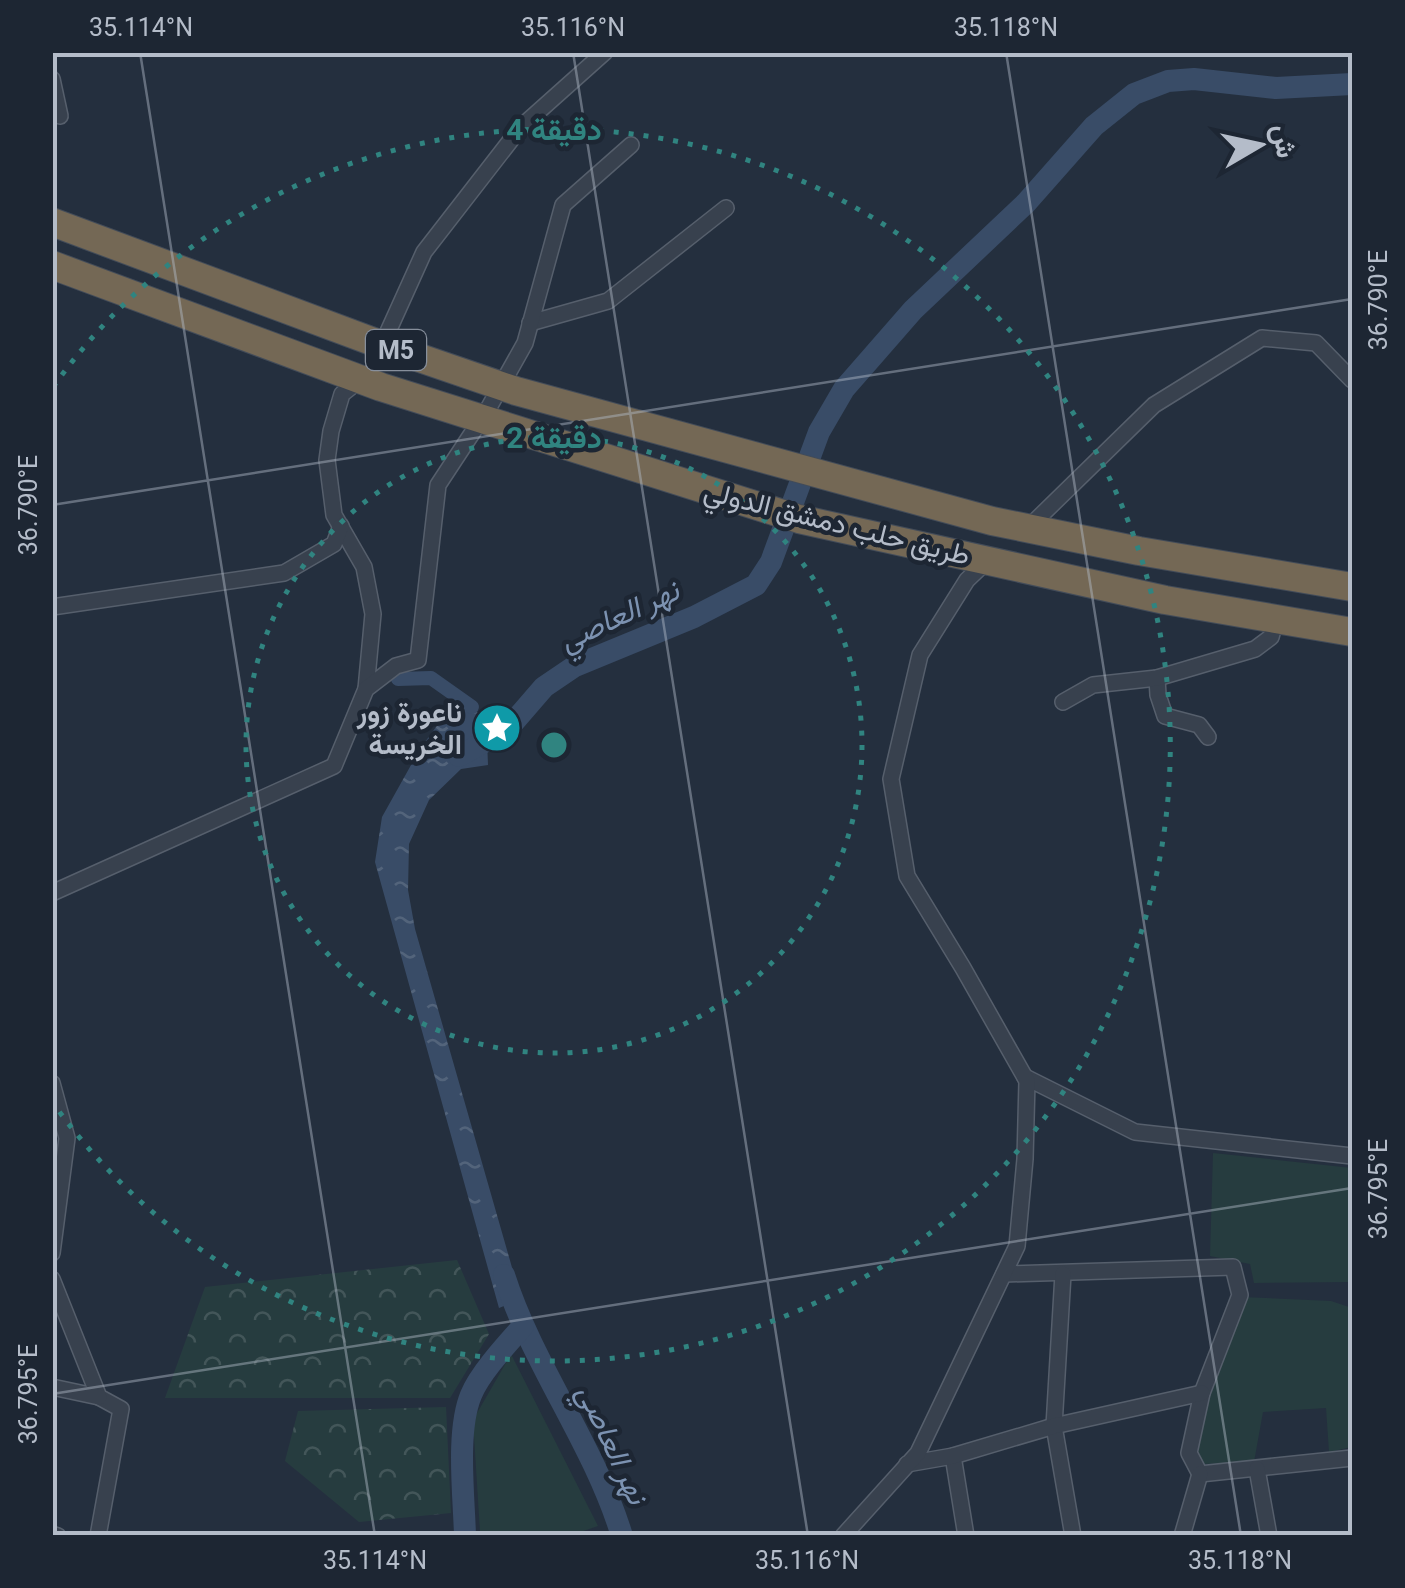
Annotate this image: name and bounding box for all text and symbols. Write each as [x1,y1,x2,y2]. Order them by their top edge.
text: 35.114°N [89,13,193,42]
text: 35.116°N [521,13,625,42]
text: 35.118°N [954,13,1058,42]
north arrow [1210,95,1310,195]
text: 4 دقيقة [506,112,602,147]
text: ش [1265,122,1303,160]
text: 36.790°E [1364,250,1393,350]
road number: M5 [366,330,426,370]
text: 2 دقيقة [506,420,602,455]
text: 36.790°E [14,455,43,555]
street label: طريق حلب دمشق الدولي [699,474,974,578]
water label: نهر العاصي [554,572,688,664]
place label: ناعورة زور الخريسة [356,696,462,762]
place icon: ناعورة زور الخريسة [471,702,523,754]
centre of rings [536,727,572,763]
text: 36.795°E [1364,1139,1393,1239]
text: 36.795°E [14,1344,43,1444]
water label: نهر العاصي [564,1379,656,1513]
text: 35.114°N [323,1546,427,1575]
text: 35.116°N [755,1546,859,1575]
text: 35.118°N [1188,1546,1292,1575]

